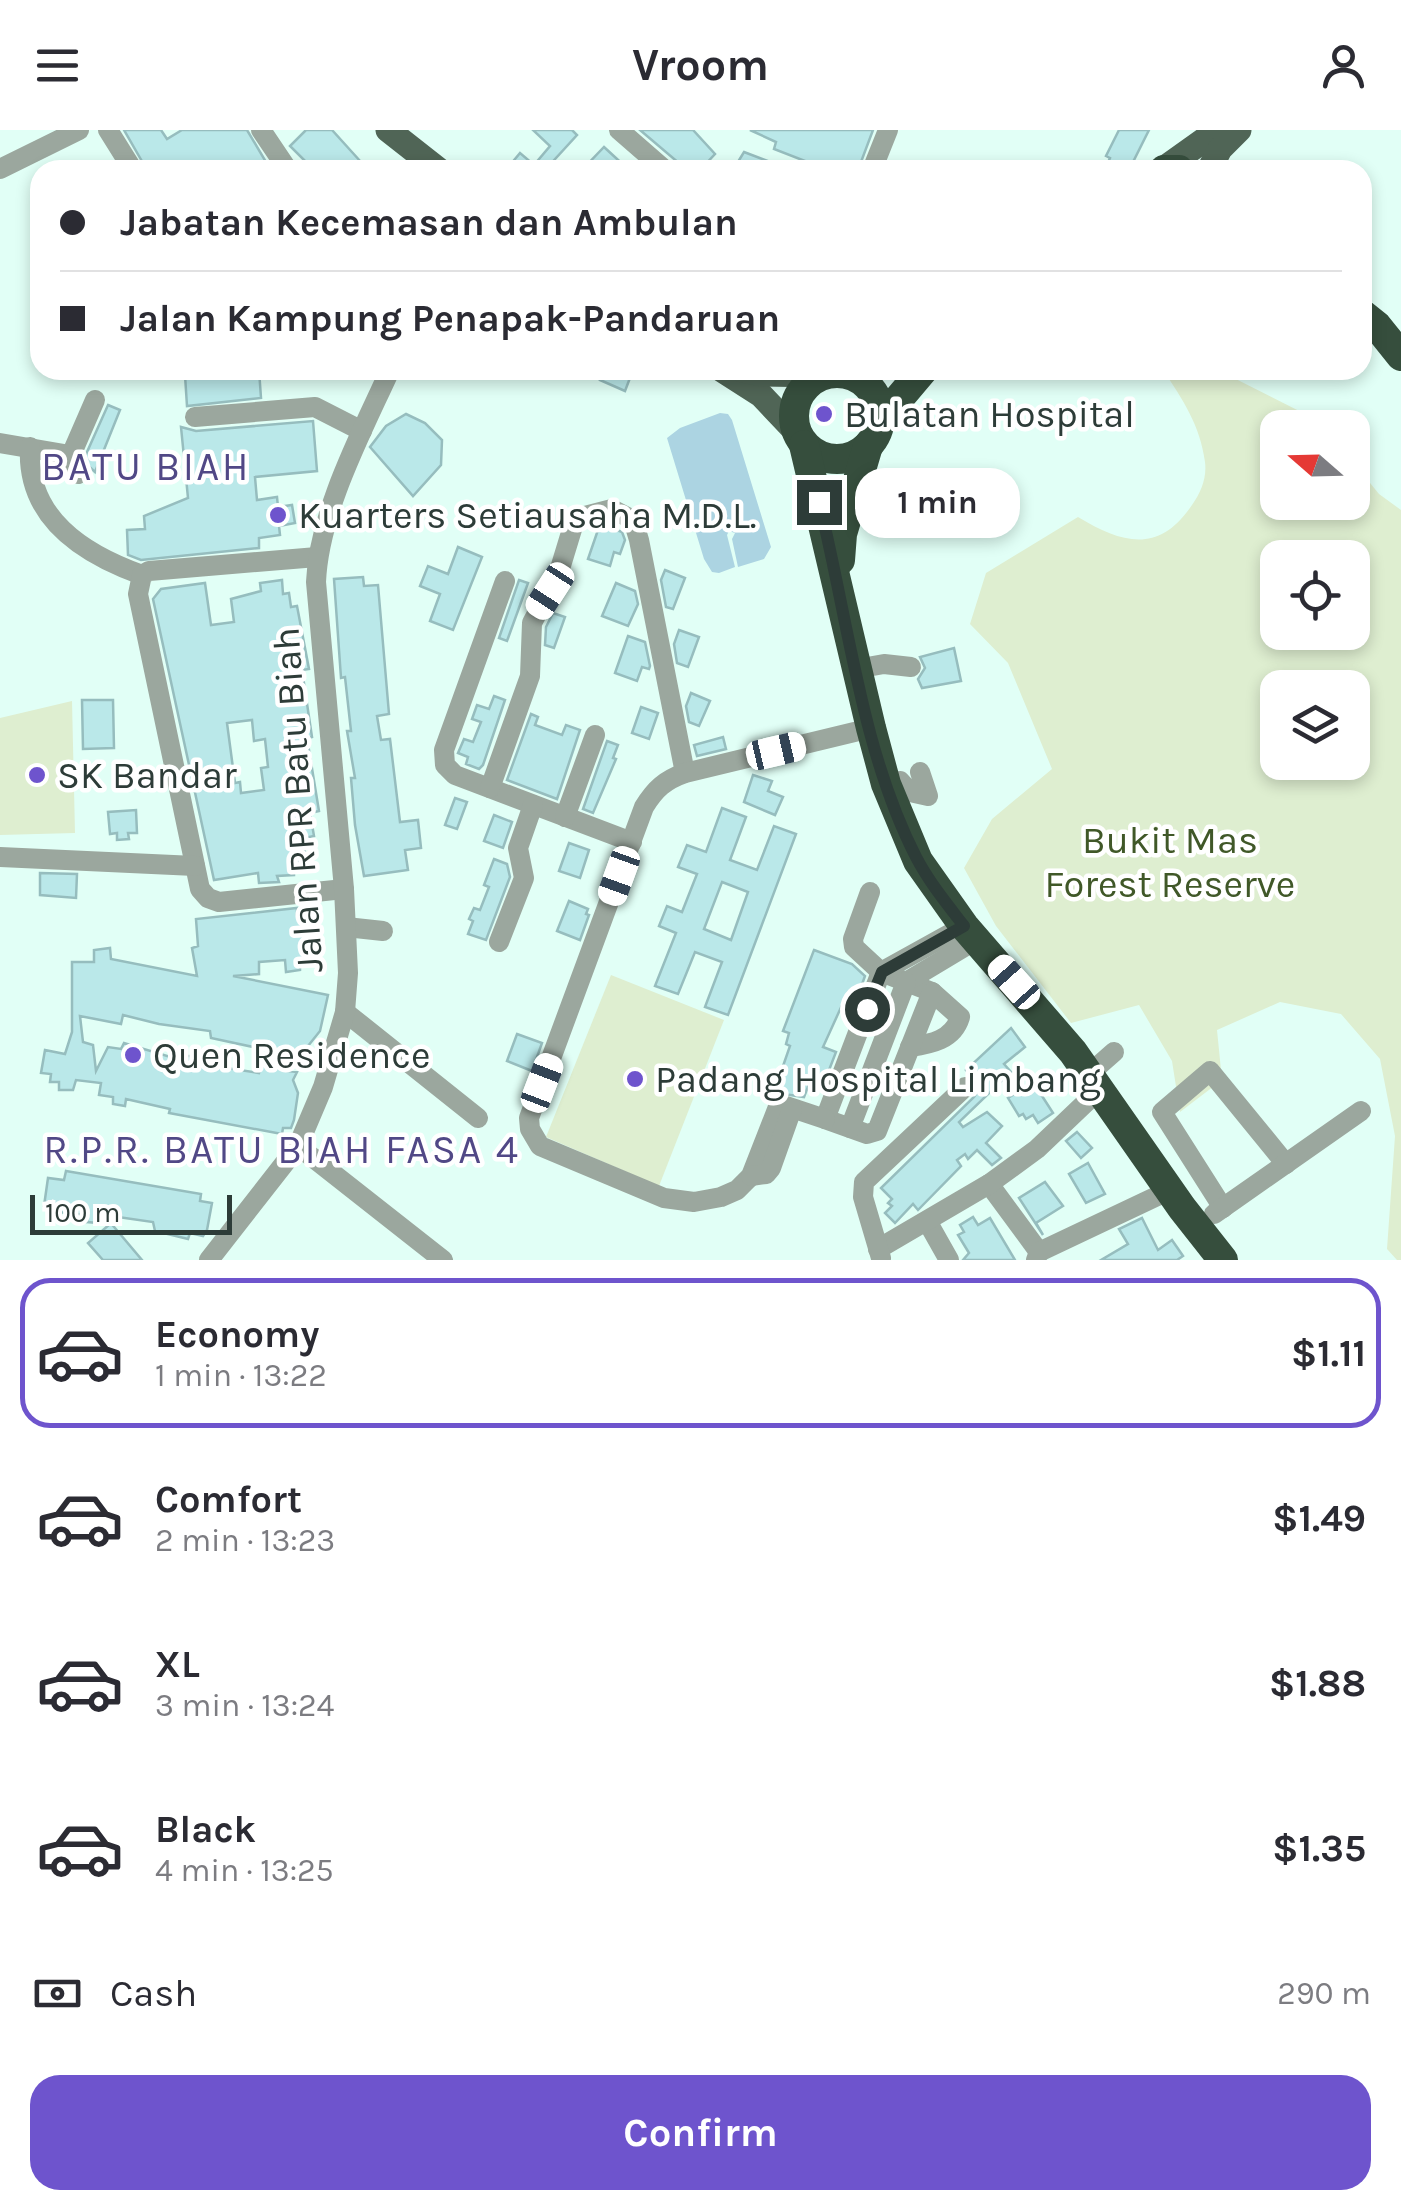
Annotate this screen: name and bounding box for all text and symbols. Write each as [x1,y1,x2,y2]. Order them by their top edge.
icon: menu [30,38,85,93]
icon: person [1316,38,1371,93]
text: Vroom [632,39,769,91]
text: Jabatan Kecemasan dan Ambulan [120,200,738,245]
text: Jalan Kampung Penapak-Pandaruan [120,296,780,341]
place label: Bulatan Hospital [844,392,1135,437]
marker: Bulatan Hospital [813,403,835,425]
north arrow [1260,410,1370,520]
map controls [1260,410,1370,780]
district label: BATU BIAH [41,443,251,490]
callout: 1 min [854,467,1019,537]
route end [797,480,842,525]
text: 1 min [897,484,978,521]
place label: Kuarters Setiausaha M.D.L. [298,493,756,538]
marker: Kuarters Setiausaha M.D.L. [267,504,289,526]
button: locate [1260,540,1370,650]
car [521,558,579,624]
street label: Jalan RPR Batu Biah [263,626,333,974]
button: layers [1260,670,1370,780]
car [743,730,809,772]
place label: SK Bandar [57,753,237,798]
marker: SK Bandar [26,764,48,786]
park label: Bukit Mas Forest Reserve [1045,818,1295,907]
car [595,843,643,909]
car [983,950,1045,1014]
route start [845,987,890,1032]
place label: Quen Residence [153,1033,430,1078]
marker: Quen Residence [122,1044,144,1066]
car [517,1050,567,1116]
place label: Padang Hospital Limbang [655,1057,1101,1102]
marker: Padang Hospital Limbang [624,1068,646,1090]
district label: R.P.R. BATU BIAH FASA 4 [43,1126,521,1173]
scale bar [30,1190,232,1234]
text: 100 m [45,1196,120,1229]
icon: car [35,1308,125,1398]
text: Economy [155,1312,319,1357]
text: $1.11 [1291,1331,1366,1376]
text: 1 min · 13:22 [155,1357,327,1394]
icon: car [35,1473,125,1563]
text: Comfort [155,1477,302,1522]
text: $1.49 [1272,1496,1366,1541]
text: 2 min · 13:23 [155,1522,335,1559]
icon: car [35,1638,125,1728]
text: XL [155,1642,200,1687]
text: $1.88 [1269,1661,1366,1706]
text: 3 min · 13:24 [155,1687,334,1724]
icon: car [35,1803,125,1893]
text: Black [155,1807,256,1852]
text: $1.35 [1272,1826,1366,1871]
text: 4 min · 13:25 [155,1852,334,1889]
icon: cash [30,1966,85,2021]
text: Cash [110,1971,197,2016]
text: 290 m [1277,1975,1371,2012]
button: Confirm [30,2075,1371,2190]

